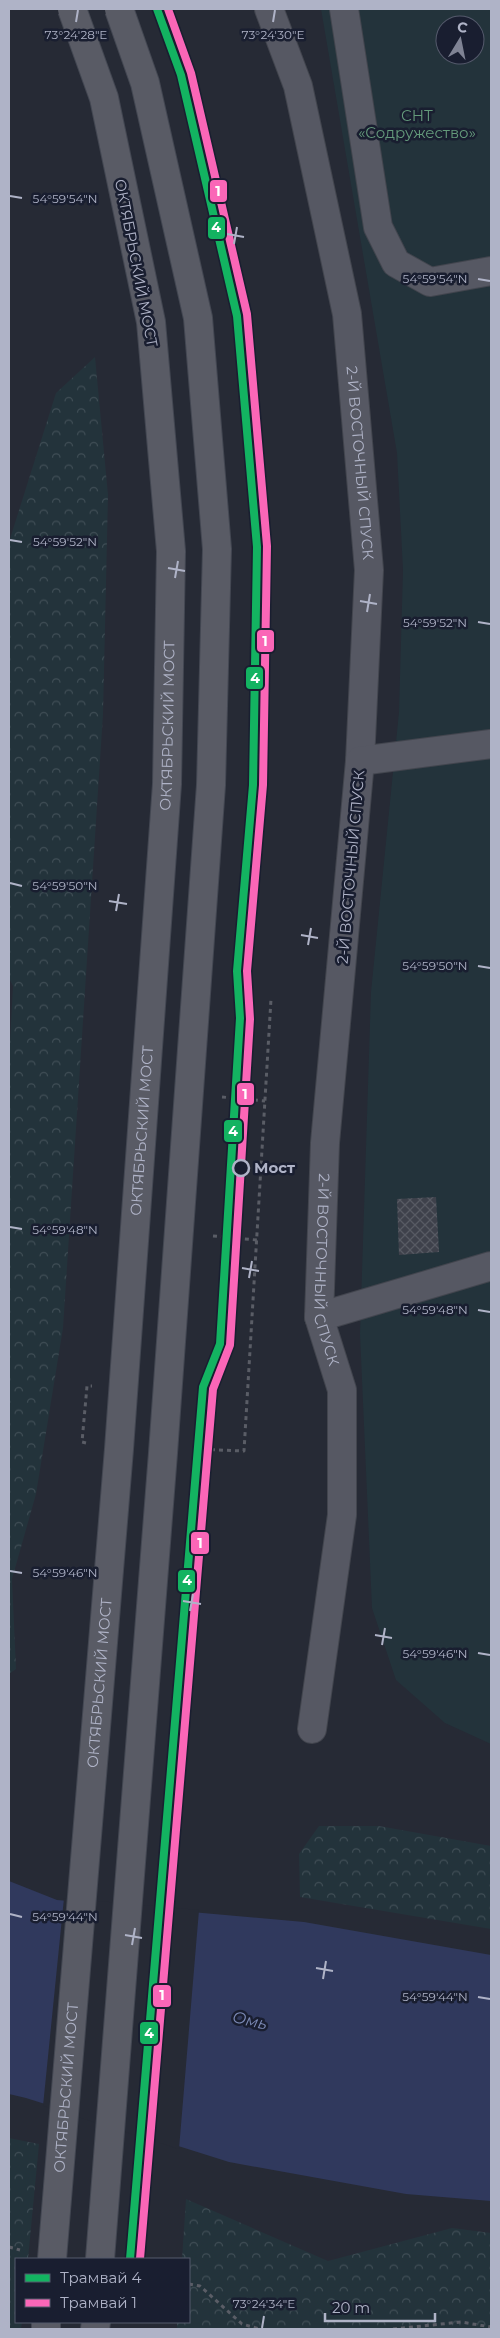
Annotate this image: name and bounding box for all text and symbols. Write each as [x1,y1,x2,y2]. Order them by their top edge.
north arrow [435,15,485,65]
text: С [456,17,469,37]
text: 73°24'28"E [45,27,107,42]
text: 73°24'30"E [241,27,305,42]
park label: СНТ «Содружество» [358,106,476,142]
street label: ОКТЯБРЬСКИЙ МОСТ [111,177,162,349]
line badge: 1 [209,179,228,203]
text: 1 [215,182,221,200]
text: 54°59'54"N [33,191,97,206]
line badge: 4 [207,216,226,240]
text: 4 [211,218,221,236]
text: 54°59'54"N [403,271,467,286]
street label: 2-Й ВОСТОЧНЫЙ СПУСК [343,365,378,561]
text: 54°59'52"N [33,534,97,549]
text: 54°59'52"N [403,615,467,630]
line badge: 1 [256,629,275,653]
text: 1 [262,632,268,650]
street label: ОКТЯБРЬСКИЙ МОСТ [155,640,178,811]
line badge: 4 [245,666,264,690]
text: 4 [250,669,260,687]
street label: 2-Й ВОСТОЧНЫЙ СПУСК [333,769,368,965]
text: 54°59'50"N [32,878,98,893]
text: 54°59'50"N [402,958,468,973]
street label: ОКТЯБРЬСКИЙ МОСТ [126,1045,157,1216]
line badge: 1 [236,1082,255,1106]
text: 1 [242,1085,248,1103]
line badge: 4 [223,1119,243,1143]
text: 4 [228,1122,238,1140]
place label: Мост [254,1158,295,1177]
marker: Мост [232,1159,250,1177]
street label: 2-Й ВОСТОЧНЫЙ СПУСК [309,1173,344,1369]
text: 54°59'48"N [32,1222,98,1237]
text: 54°59'48"N [402,1302,468,1317]
line badge: 1 [190,1531,210,1555]
text: 1 [197,1534,203,1552]
text: 54°59'46"N [32,1565,98,1580]
line badge: 4 [177,1569,196,1593]
text: 4 [182,1571,192,1589]
street label: ОКТЯБРЬСКИЙ МОСТ [83,1597,116,1769]
text: 54°59'46"N [402,1646,468,1661]
text: 54°59'44"N [32,1909,98,1924]
line badge: 1 [152,1984,172,2008]
text: 1 [159,1986,165,2004]
text: 54°59'44"N [402,1989,468,2004]
street label: ОКТЯБРЬСКИЙ МОСТ [49,2002,82,2173]
water label: Омь [231,2007,269,2034]
line badge: 4 [139,2021,159,2045]
text: 4 [144,2024,154,2042]
legend [15,2258,190,2323]
text: Трамвай 4 [60,2268,142,2287]
scale bar [325,2290,435,2322]
text: Трамвай 1 [60,2293,137,2312]
text: 73°24'34"E [233,2296,295,2311]
text: 20 m [332,2298,370,2317]

